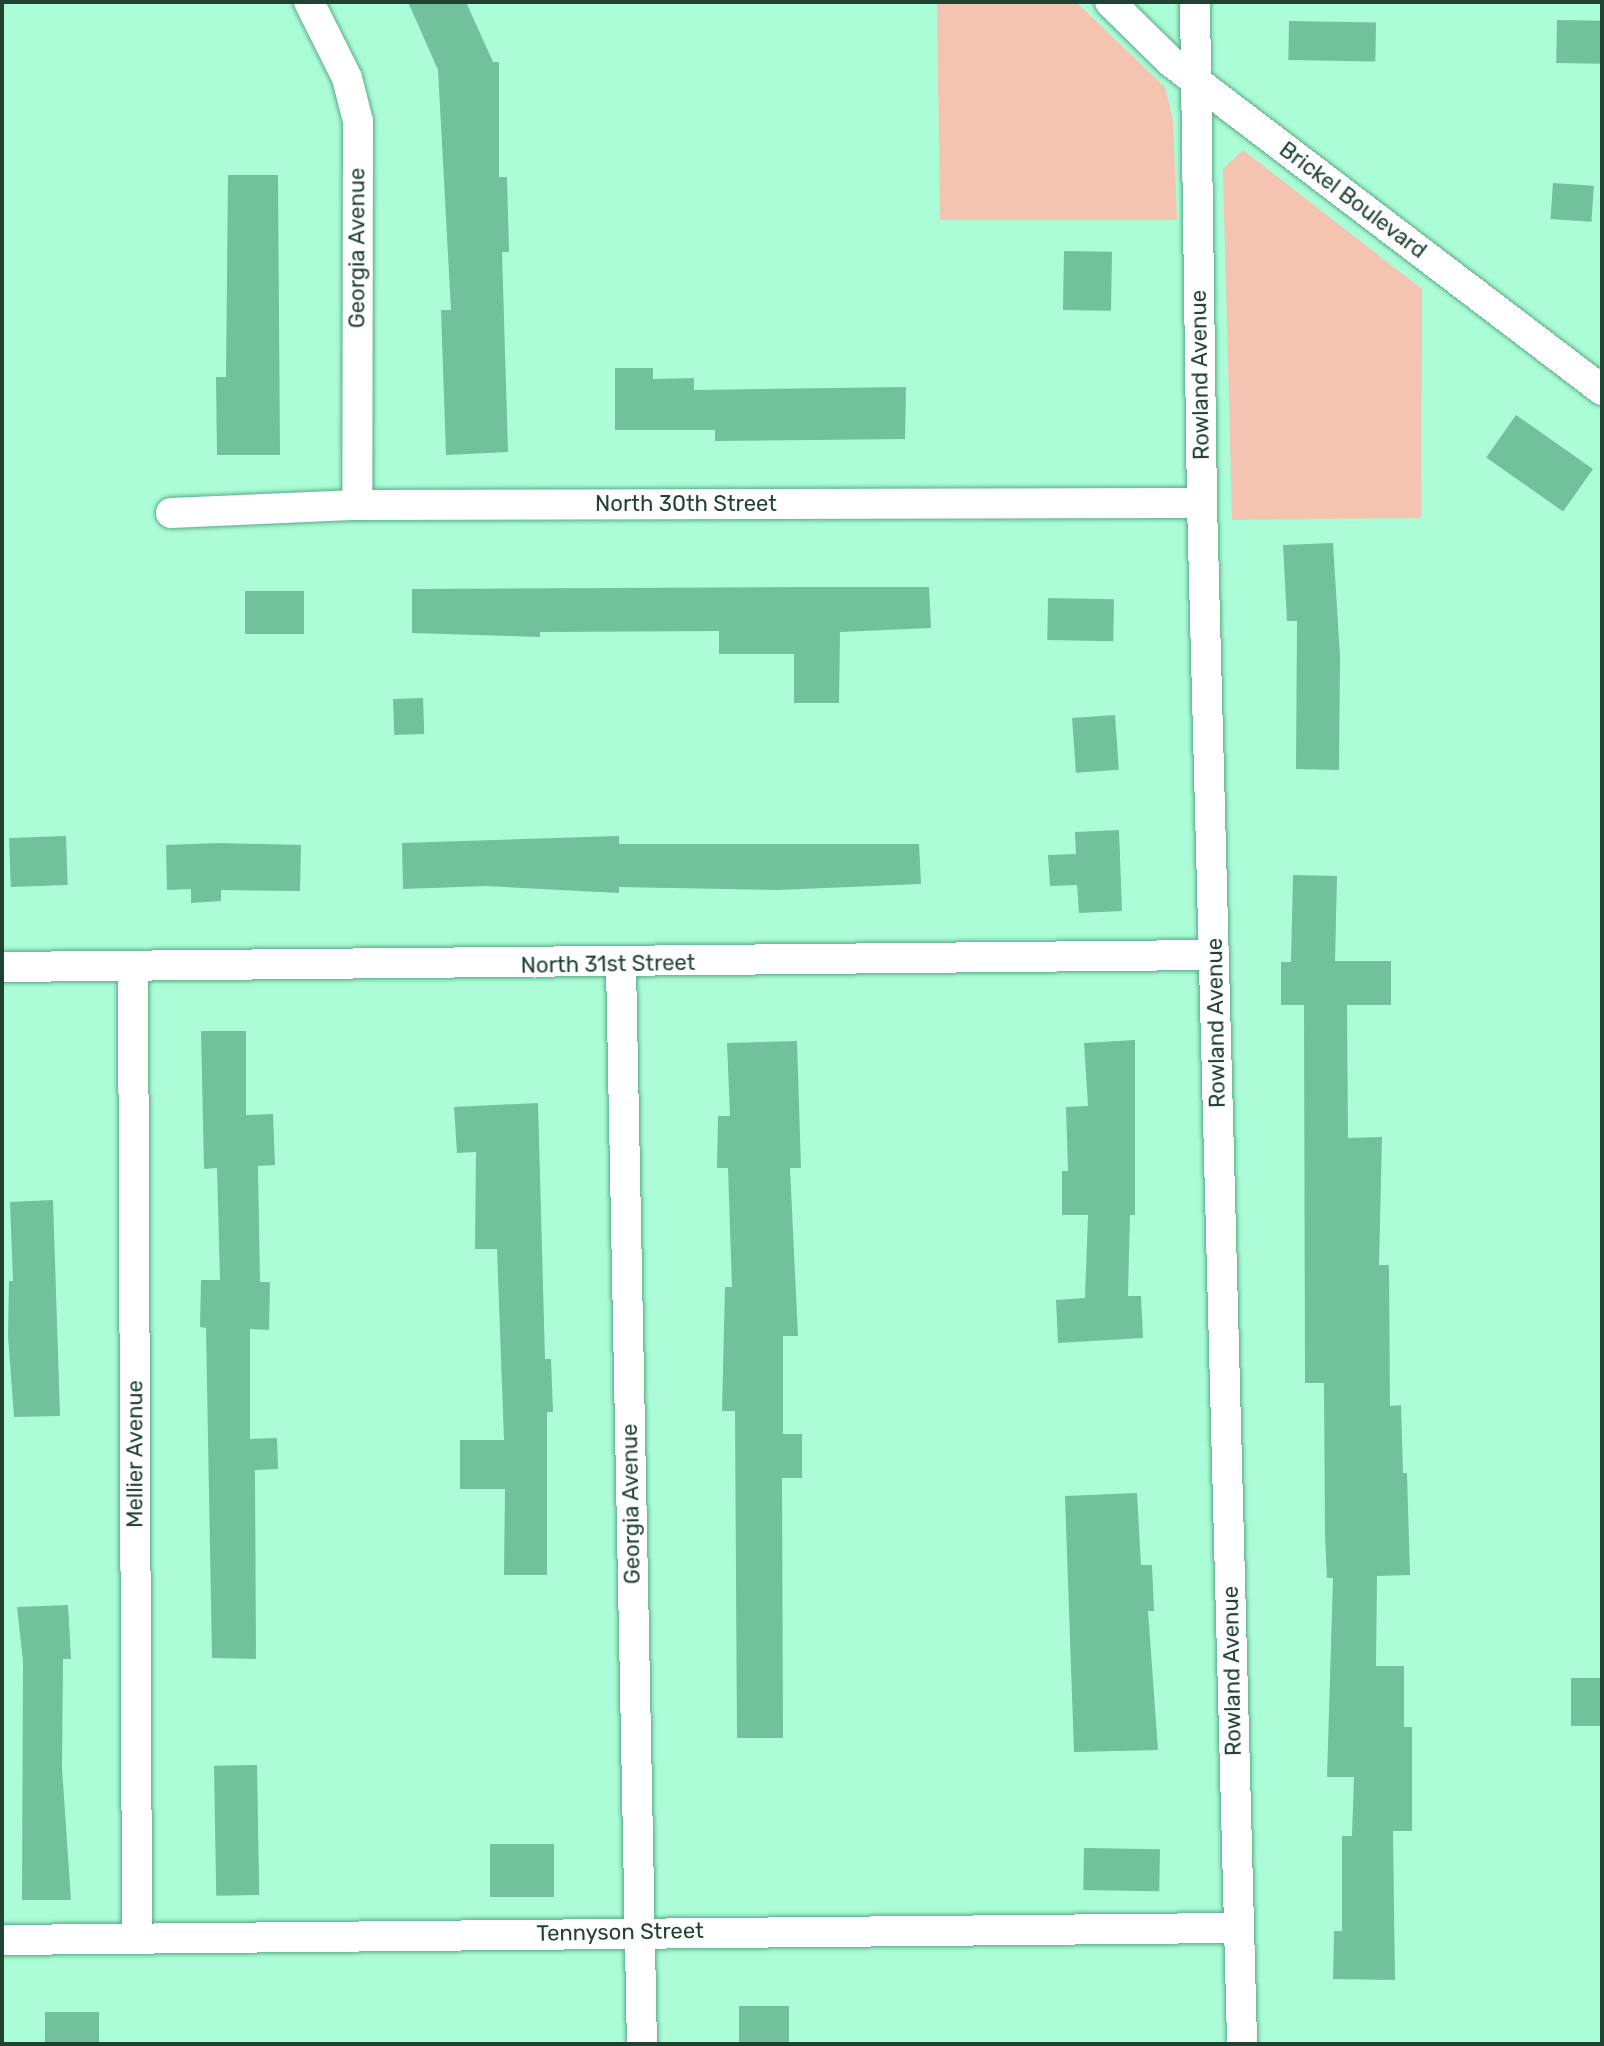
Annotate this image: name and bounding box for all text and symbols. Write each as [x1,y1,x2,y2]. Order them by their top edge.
street label: Brickel Boulevard [1274,136,1432,264]
street label: Georgia Avenue [344,167,370,329]
street label: Rowland Avenue [1185,289,1215,461]
street label: North 30th Street [595,491,777,517]
street label: Rowland Avenue [1201,937,1231,1109]
street label: North 31st Street [520,949,696,979]
street label: Mellier Avenue [122,1380,148,1528]
street label: Georgia Avenue [616,1423,646,1585]
street label: Rowland Avenue [1217,1585,1247,1757]
street label: Tennyson Street [536,1917,704,1947]

